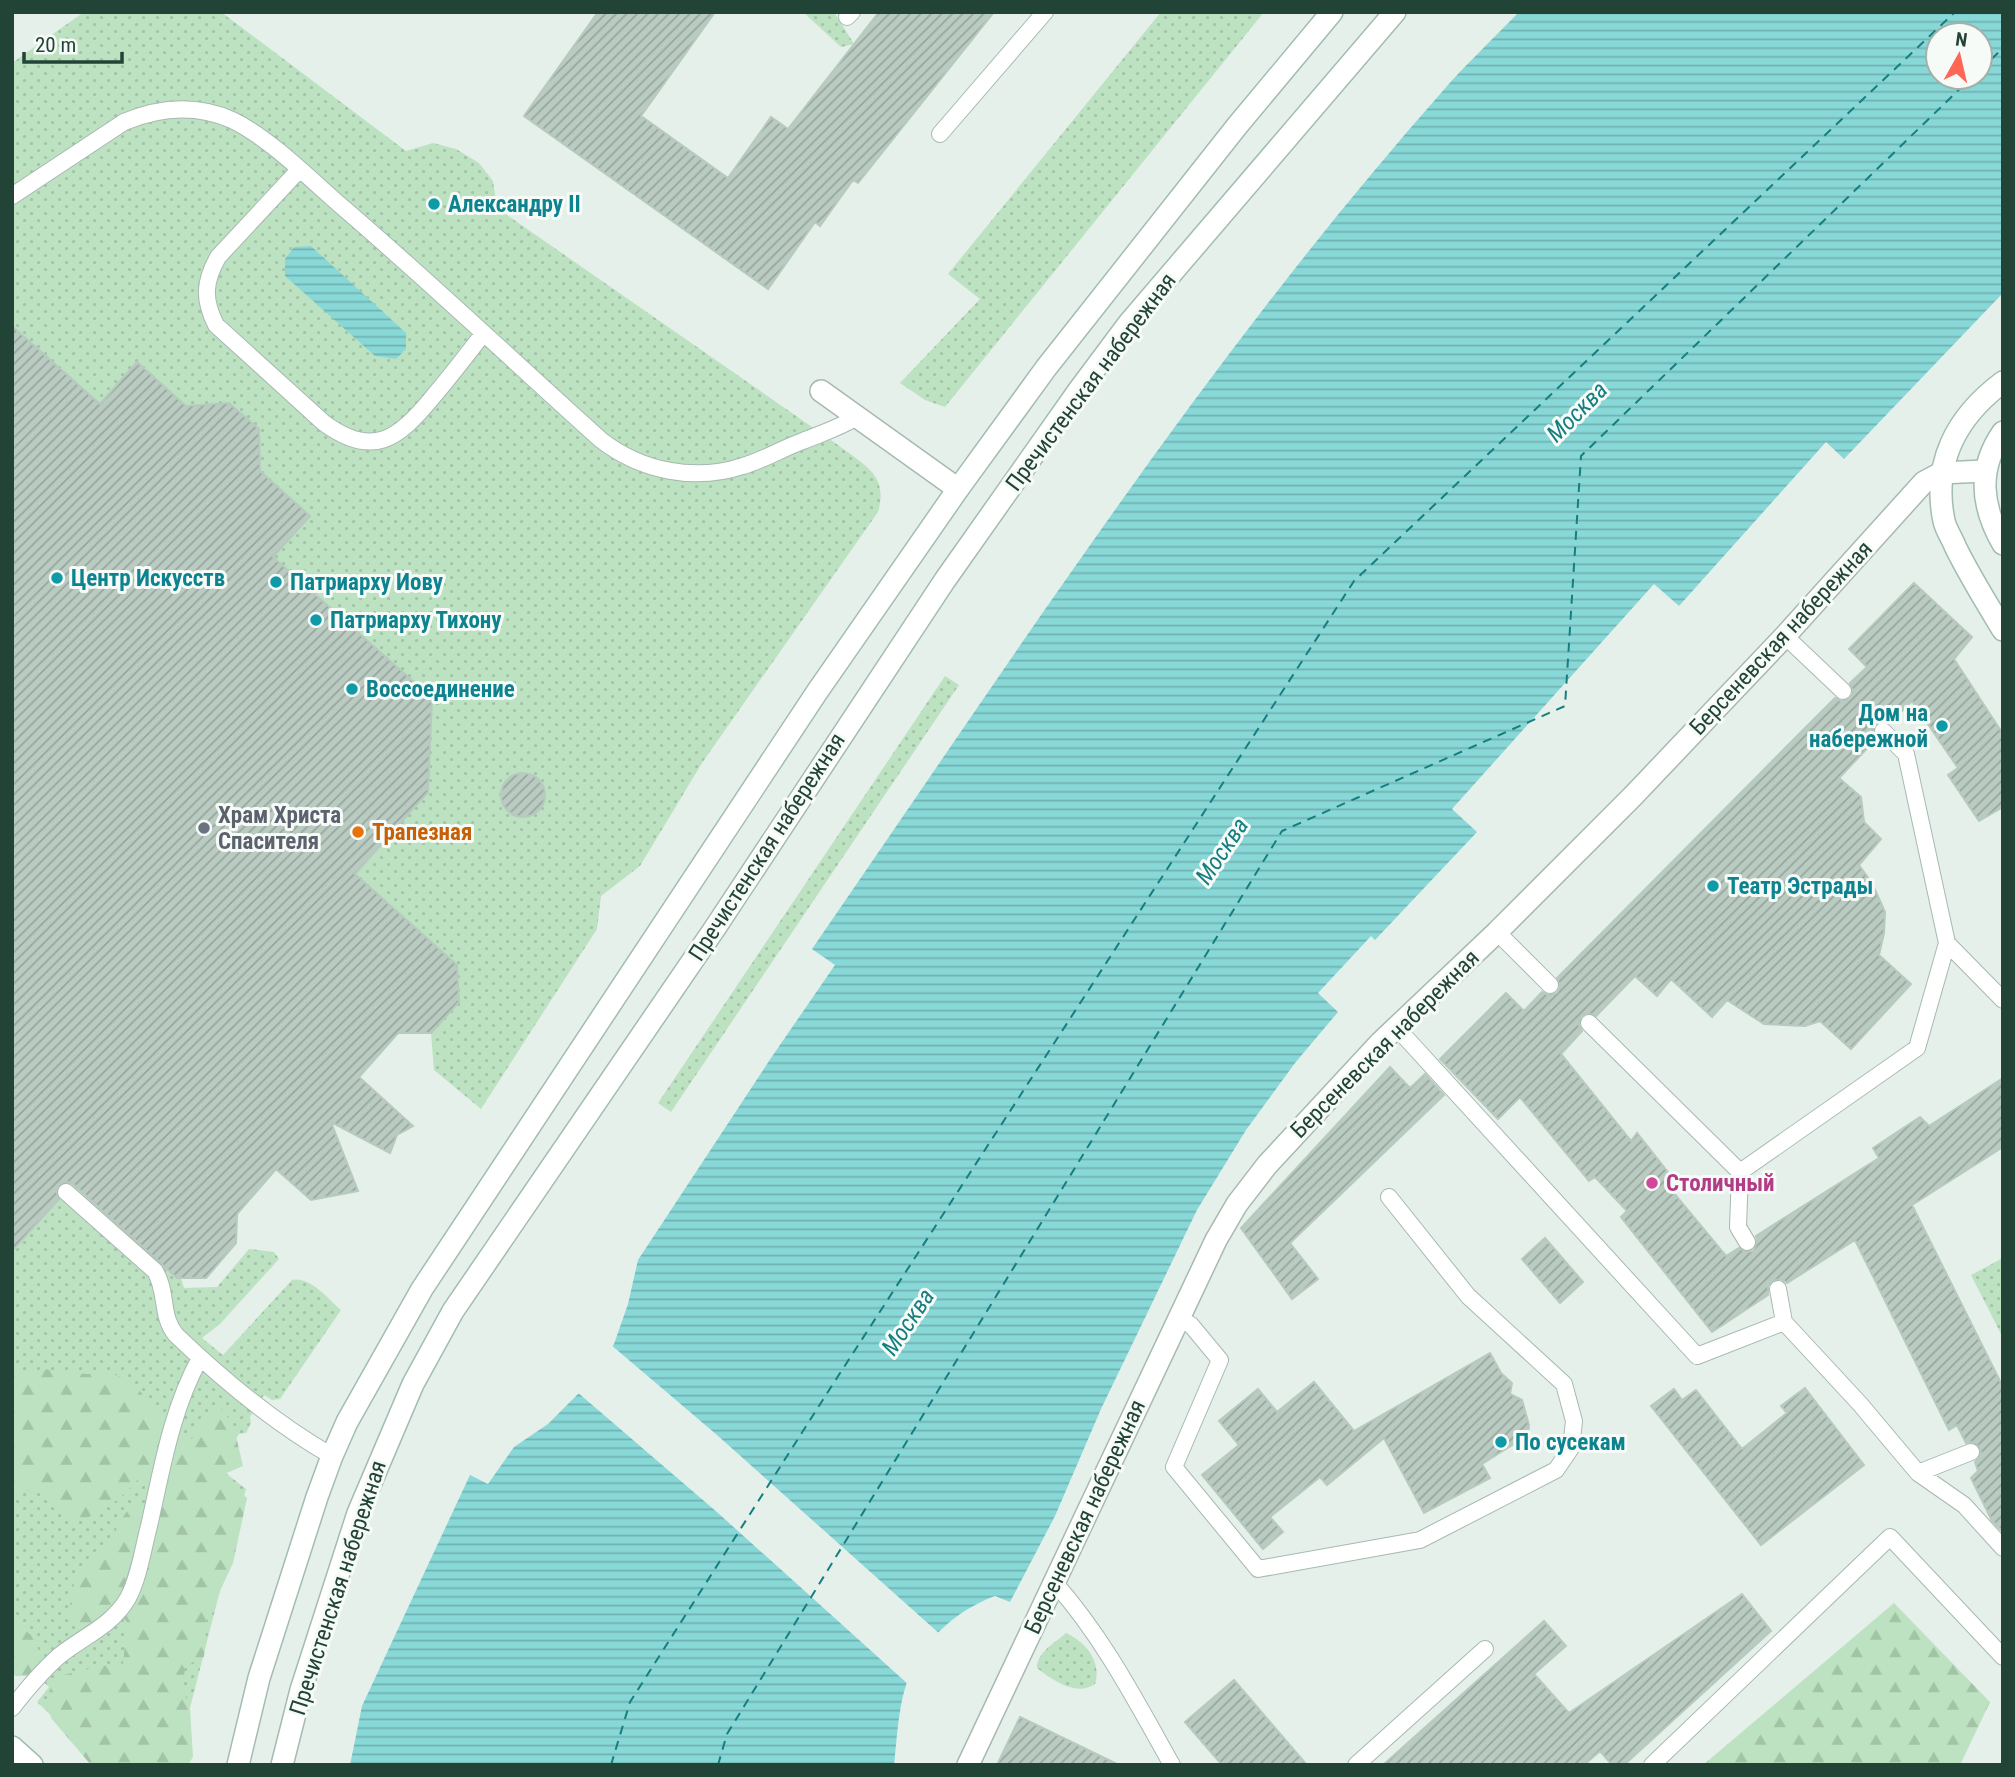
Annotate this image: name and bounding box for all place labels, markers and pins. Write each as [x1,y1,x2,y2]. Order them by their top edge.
place label: Александру II [448,191,581,218]
marker: Александру II [426,196,442,212]
place label: Центр Искусств [71,565,225,592]
place label: Патриарху Иову [290,569,444,596]
marker: Центр Искусств [49,570,65,586]
marker: Патриарху Иову [268,574,284,590]
place label: Патриарху Тихону [330,607,502,634]
marker: Патриарху Тихону [308,612,324,628]
place label: Воссоединение [366,676,515,703]
marker: Воссоединение [344,681,360,697]
place label: Дом на набережной [1809,700,1928,753]
marker: Дом на набережной [1934,718,1950,734]
place label: Храм Христа Спасителя [218,802,341,855]
place label: Трапезная [372,819,472,846]
marker: Храм Христа Спасителя [196,820,212,836]
marker: Трапезная [350,824,366,840]
place label: Театр Эстрады [1727,873,1873,900]
marker: Театр Эстрады [1705,878,1721,894]
place label: Столичный [1666,1170,1775,1197]
marker: Столичный [1644,1175,1660,1191]
place label: По сусекам [1515,1429,1626,1456]
marker: По сусекам [1493,1434,1509,1450]

